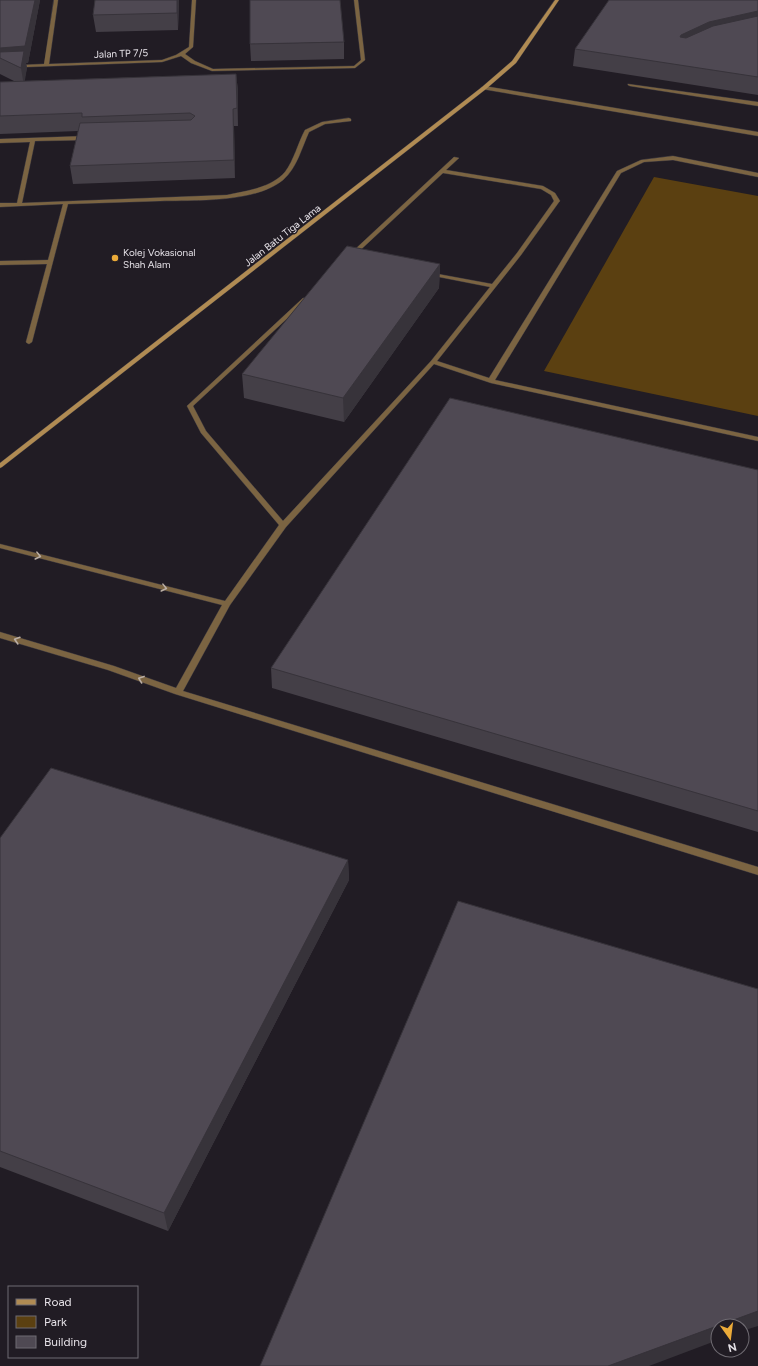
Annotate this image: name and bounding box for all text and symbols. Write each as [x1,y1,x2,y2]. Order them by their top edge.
street label: Jalan TP 7/5 [94,46,149,61]
street label: Jalan Batu Tiga Lama [241,201,323,269]
place label: Kolej Vokasional Shah Alam [123,246,195,271]
marker: Kolej Vokasional Shah Alam [110,253,120,263]
one-way arrow [34,551,41,560]
one-way arrow [160,583,167,592]
one-way arrow [14,636,21,645]
one-way arrow [138,675,145,683]
legend [8,1286,138,1358]
text: Road [44,1295,72,1309]
text: Park [44,1315,67,1329]
north arrow [710,1318,750,1358]
text: Building [44,1335,87,1349]
text: N [727,1340,738,1355]

